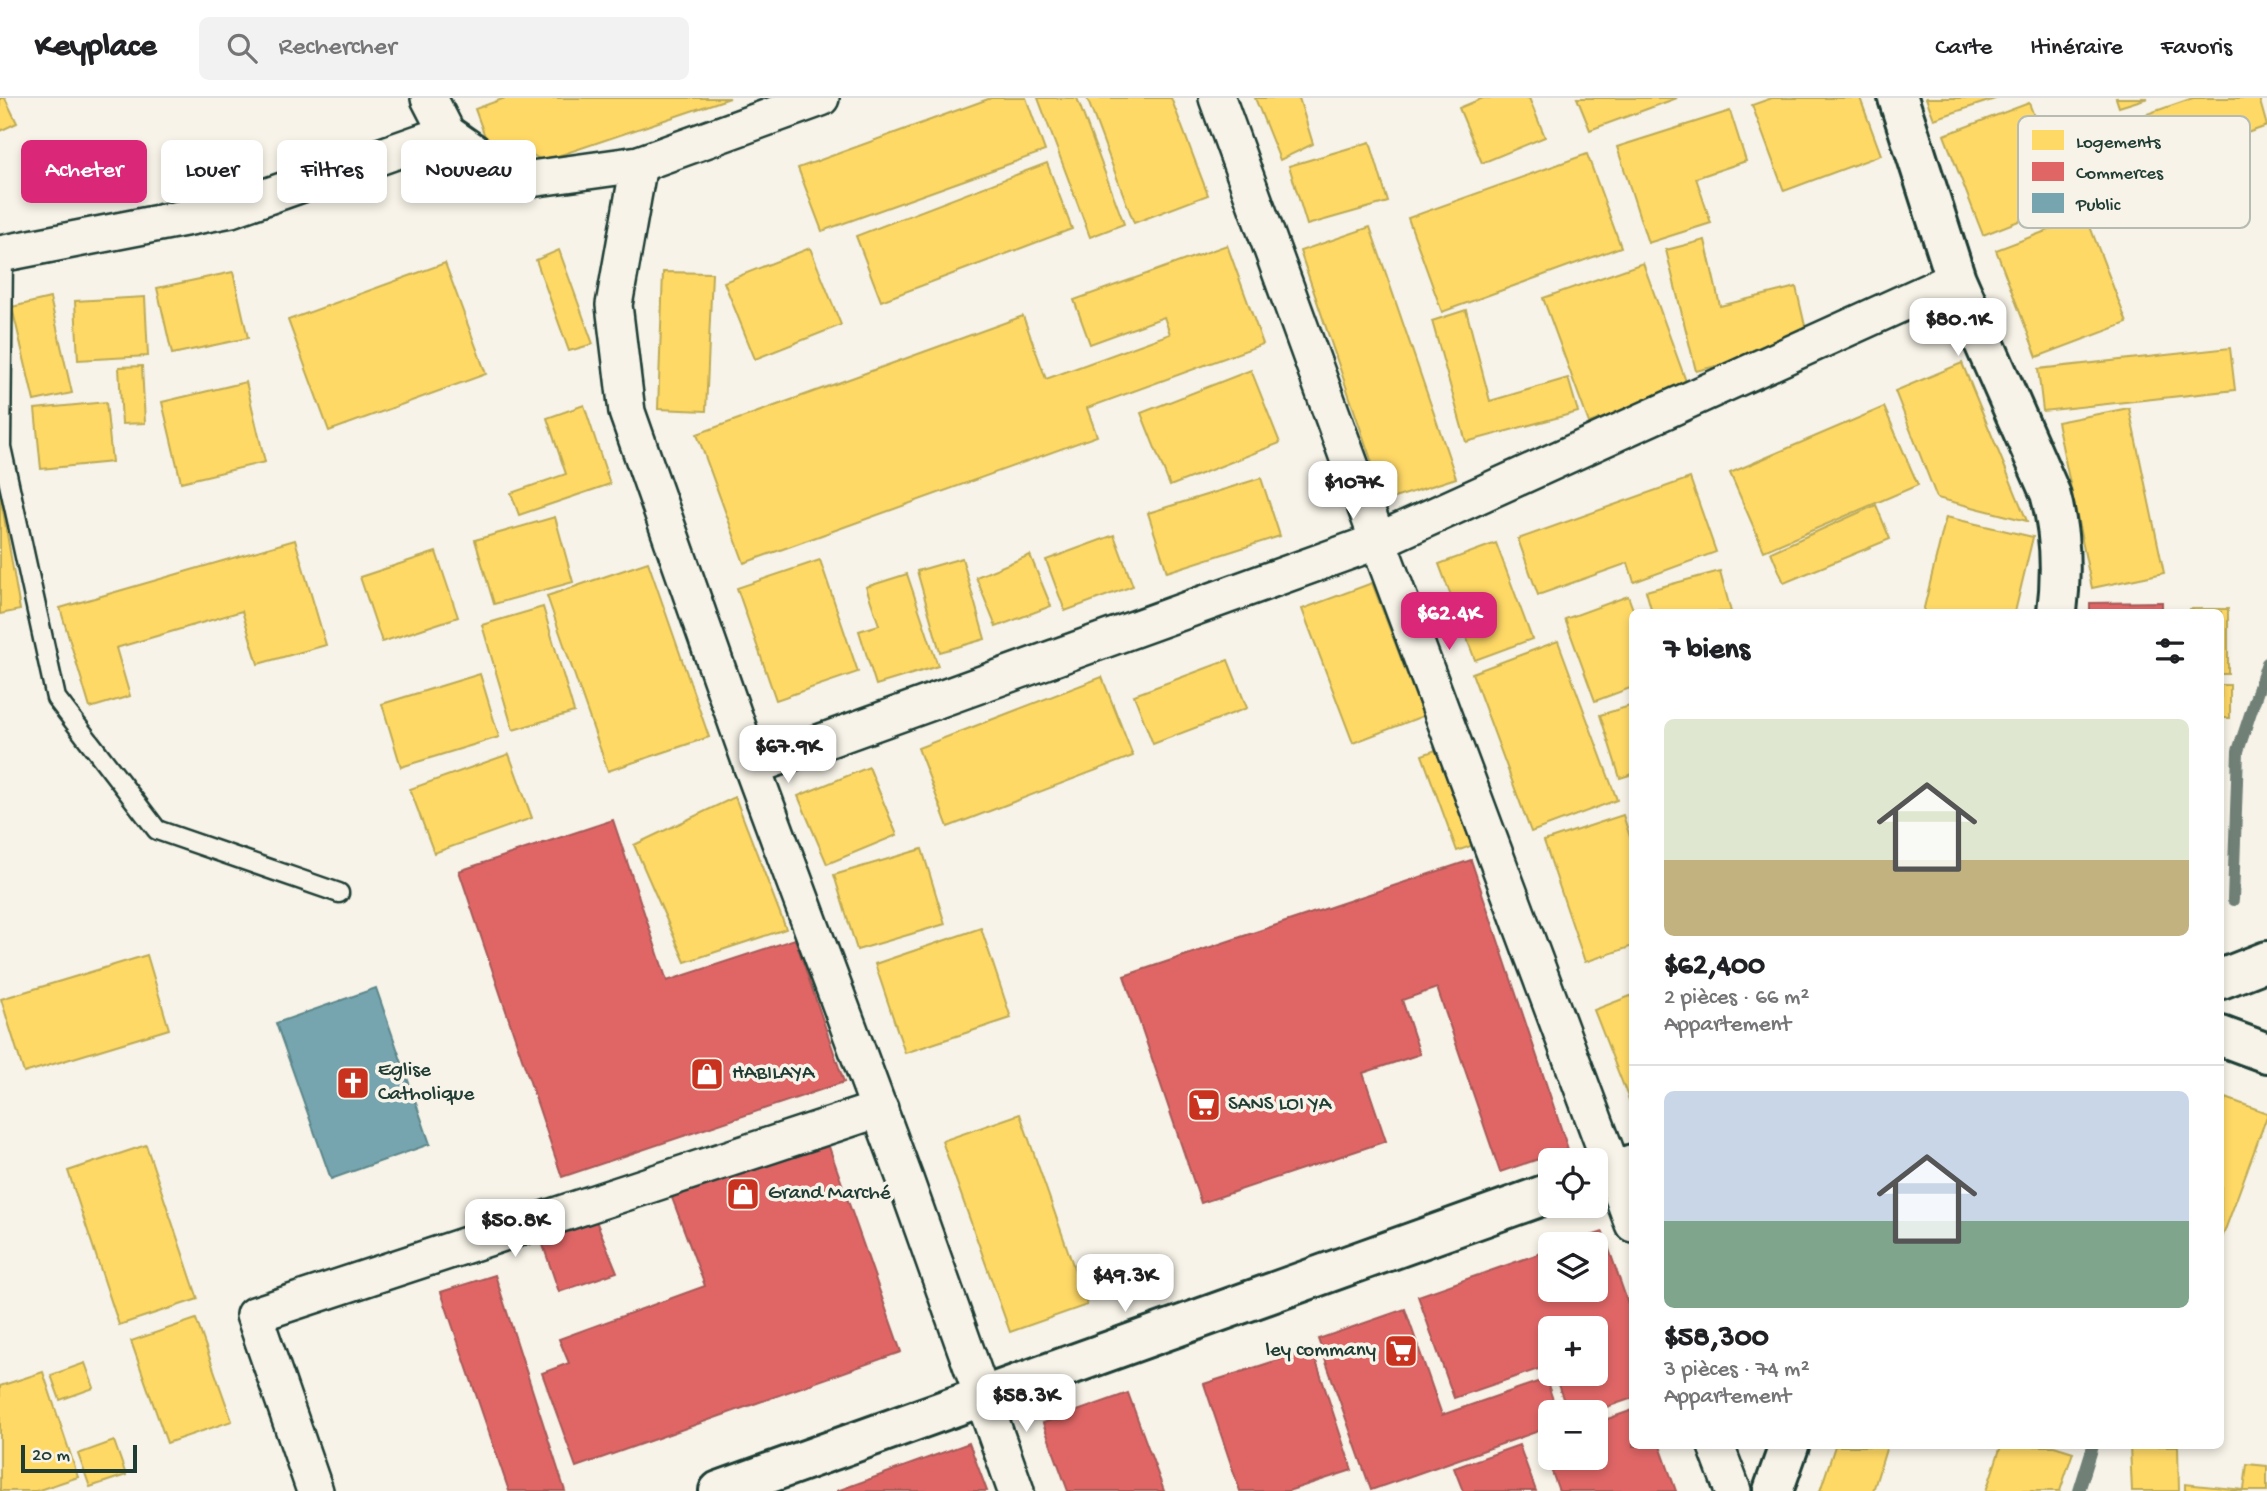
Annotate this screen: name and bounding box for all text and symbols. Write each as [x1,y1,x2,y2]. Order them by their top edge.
search box [199,17,689,80]
text: Keyplace [35,29,157,67]
icon: search [223,29,261,67]
text: Rechercher [279,33,396,64]
text: Carte [1935,34,1992,63]
text: Itinéraire [2030,34,2123,63]
text: Favoris [2161,34,2232,63]
legend [2018,116,2250,228]
text: Logements [2076,132,2162,155]
chip: Acheter [21,140,147,203]
chip: Louer [161,140,263,203]
chip: Filtres [277,140,387,203]
chip: Nouveau [401,140,536,203]
text: Commerces [2076,163,2164,186]
text: Public [2075,195,2121,218]
pin: $80.1K [1901,299,2015,358]
text: $80.1K [1925,307,1991,334]
pin: $107K [1304,462,1402,521]
text: $107K [1324,470,1382,497]
pin: $62.4K [1392,592,1506,652]
text: $62.4K [1417,601,1481,628]
icon: filters [2151,632,2189,670]
text: 7 biens [1664,634,1750,669]
pin: $67.9K [731,726,845,785]
text: $67.9K [755,734,821,761]
icon: home [1864,764,1990,890]
text: $62,400 [1664,950,1765,985]
text: 2 pièces · 66 m² [1664,985,1809,1012]
text: Appartement [1664,1012,1791,1039]
shop icon: HABILAYA [688,1055,726,1093]
place label: Eglise Catholique [378,1059,475,1108]
place label: HABILAYA [732,1062,816,1087]
church icon: Eglise Catholique [334,1064,372,1102]
supermarket icon: SANS LOI YA [1185,1086,1223,1124]
place label: SANS LOI YA [1228,1093,1333,1118]
icon: home [1864,1136,1990,1262]
map controls [1538,1148,1608,1470]
button: locate [1538,1148,1608,1218]
shop icon: Grand Marché [724,1175,762,1213]
place label: Grand Marché [768,1182,892,1207]
pin: $50.8K [458,1200,572,1259]
text: $50.8K [481,1208,549,1235]
button: layers [1538,1232,1608,1302]
pin: $49.3K [1068,1254,1182,1314]
text: $49.3K [1093,1263,1157,1290]
button: + [1538,1316,1608,1386]
text: $58,300 [1664,1322,1769,1357]
supermarket icon: ley commany [1382,1332,1420,1370]
place label: ley commany [1265,1339,1376,1364]
text: 3 pièces · 74 m² [1664,1357,1810,1384]
pin: $58.3K [969,1374,1083,1434]
text: $58.3K [993,1383,1059,1410]
text: Appartement [1664,1384,1791,1411]
button: − [1538,1400,1608,1470]
scale bar [21,1442,136,1474]
text: 20 m [32,1445,70,1468]

